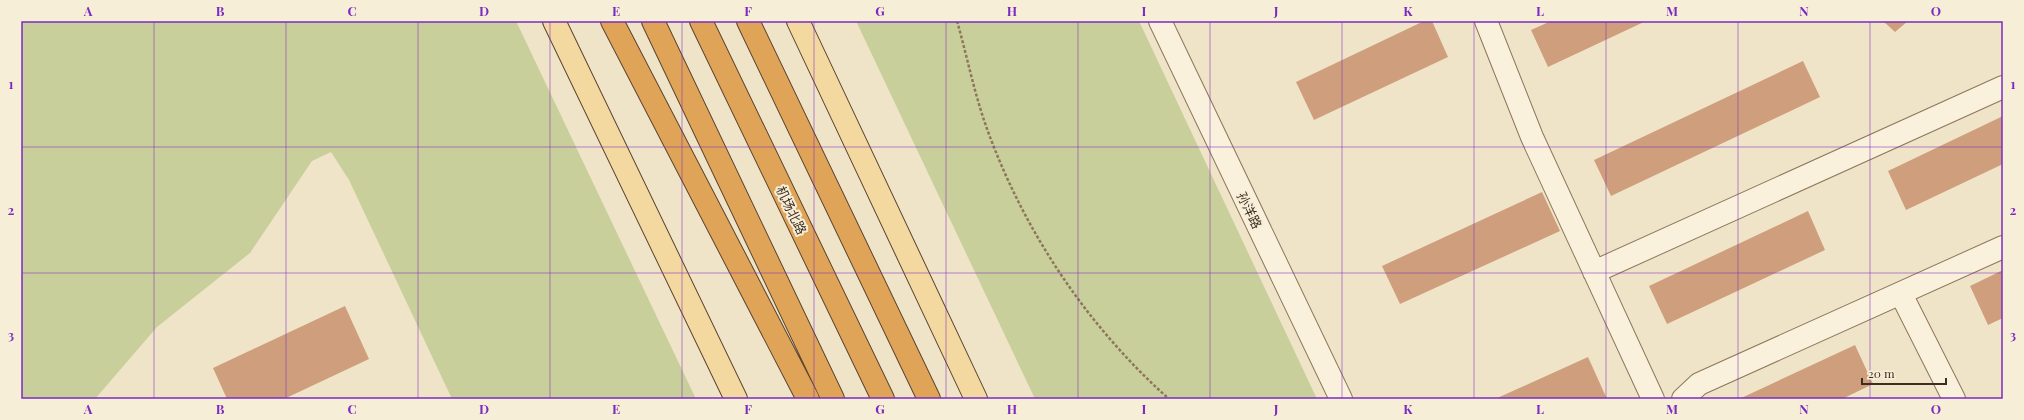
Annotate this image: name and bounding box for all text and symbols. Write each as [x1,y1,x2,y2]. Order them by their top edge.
text: A [83,2,93,19]
text: B [216,2,225,19]
text: C [347,2,357,19]
text: D [479,2,489,19]
text: E [612,2,620,19]
text: F [744,2,752,19]
text: G [875,2,885,19]
text: H [1007,2,1017,19]
text: I [1142,2,1147,19]
text: J [1273,2,1279,19]
text: K [1403,2,1413,19]
text: L [1536,2,1544,19]
text: M [1666,2,1678,19]
text: N [1799,2,1809,19]
text: O [1931,2,1941,19]
text: 1 [9,75,14,92]
text: 1 [2011,75,2016,92]
street label: 机场北路 [773,183,811,237]
street label: 孙洋路 [1234,189,1266,231]
text: 2 [8,201,15,218]
text: 2 [2010,201,2017,218]
text: 3 [8,326,14,343]
text: 3 [2010,326,2016,343]
scale bar [1862,360,1946,386]
text: 20 m [1868,365,1895,381]
text: A [83,400,93,417]
text: B [216,400,225,417]
text: C [347,400,357,417]
text: D [479,400,489,417]
text: E [612,400,620,417]
text: F [744,400,752,417]
text: G [875,400,885,417]
text: H [1007,400,1017,417]
text: I [1142,400,1147,417]
text: J [1273,400,1279,417]
text: K [1403,400,1413,417]
text: L [1536,400,1544,417]
text: M [1666,400,1678,417]
text: N [1799,400,1809,417]
text: O [1931,400,1941,417]

